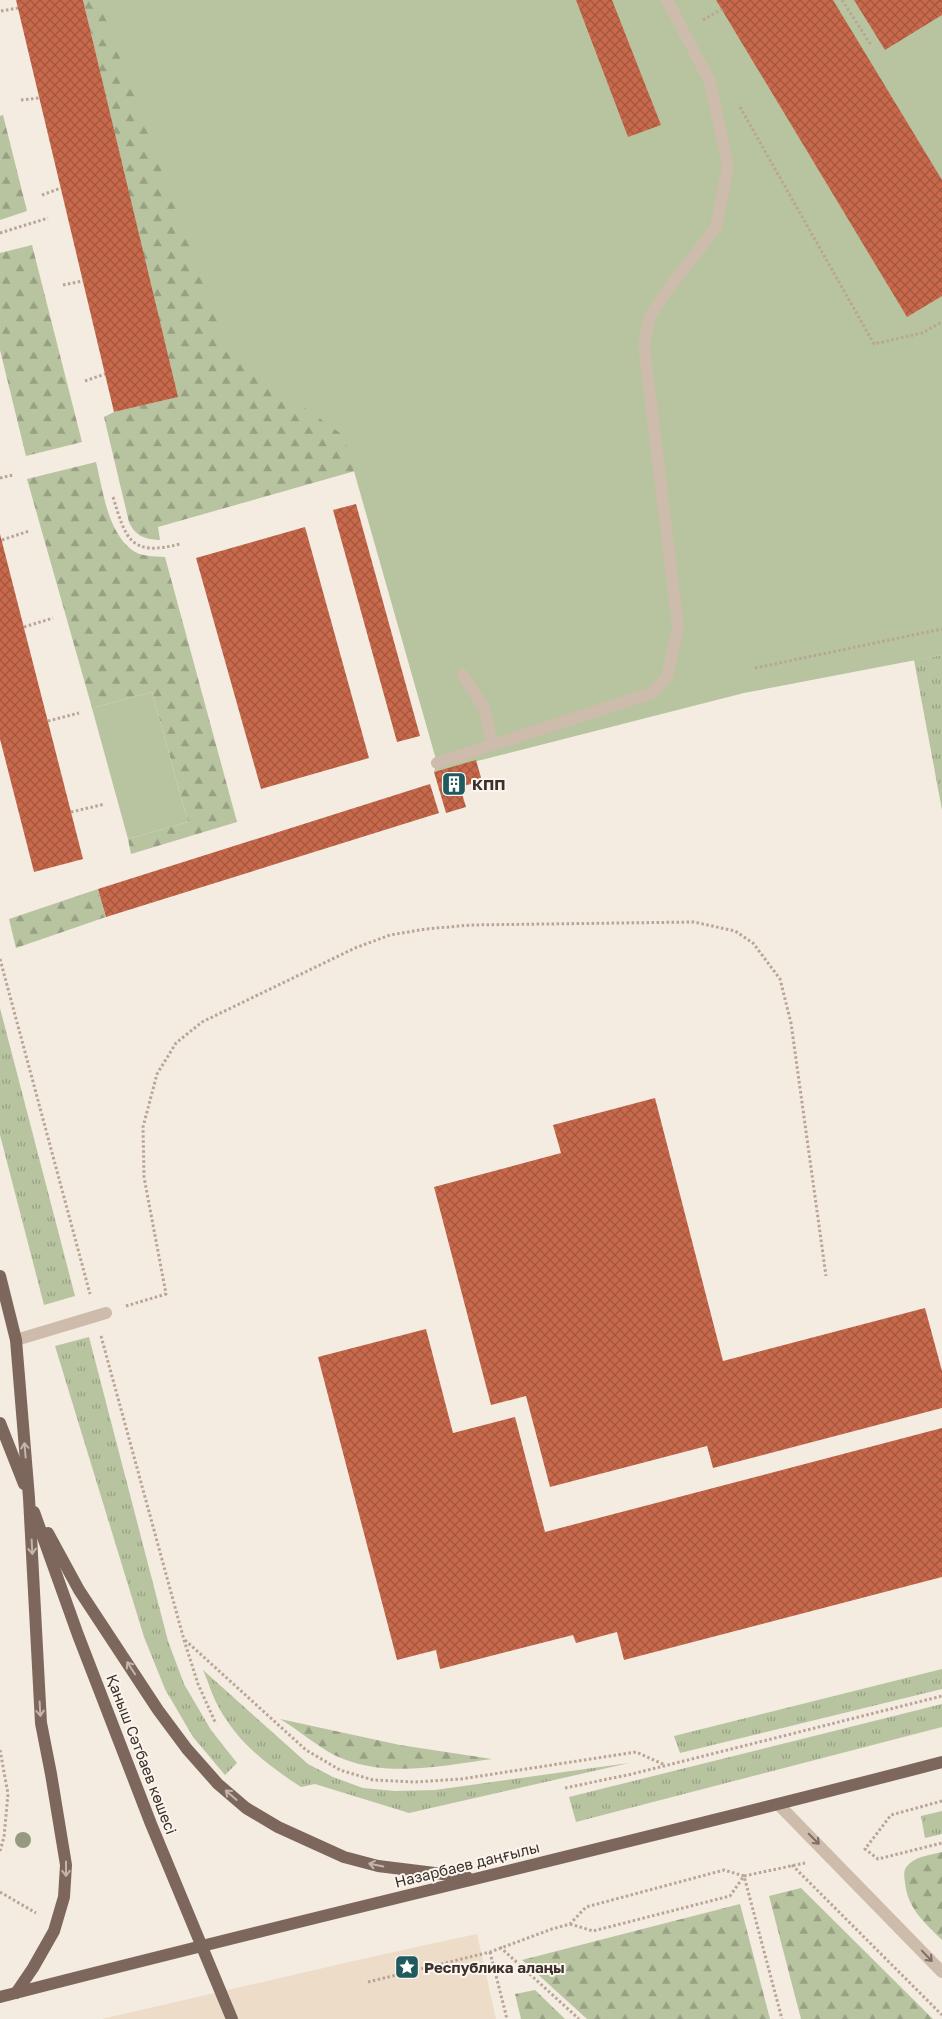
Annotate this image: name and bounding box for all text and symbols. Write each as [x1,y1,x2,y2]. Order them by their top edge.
building icon: КПП [441,771,467,797]
place label: КПП [472,775,506,793]
one-way arrow [21,1442,30,1458]
one-way arrow [27,1539,36,1555]
one-way arrow [125,1662,135,1676]
street label: Қаныш Сәтбаев көшесі [103,1671,181,1837]
one-way arrow [35,1701,44,1717]
one-way arrow [225,1790,238,1801]
one-way arrow [808,1833,820,1845]
street label: Назарбаев даңғылы [393,1837,541,1891]
one-way arrow [369,1860,385,1869]
one-way arrow [61,1861,70,1877]
one-way arrow [921,1949,933,1962]
place icon: Республика алаңы [394,1954,420,1980]
place label: Республика алаңы [424,1958,565,1976]

